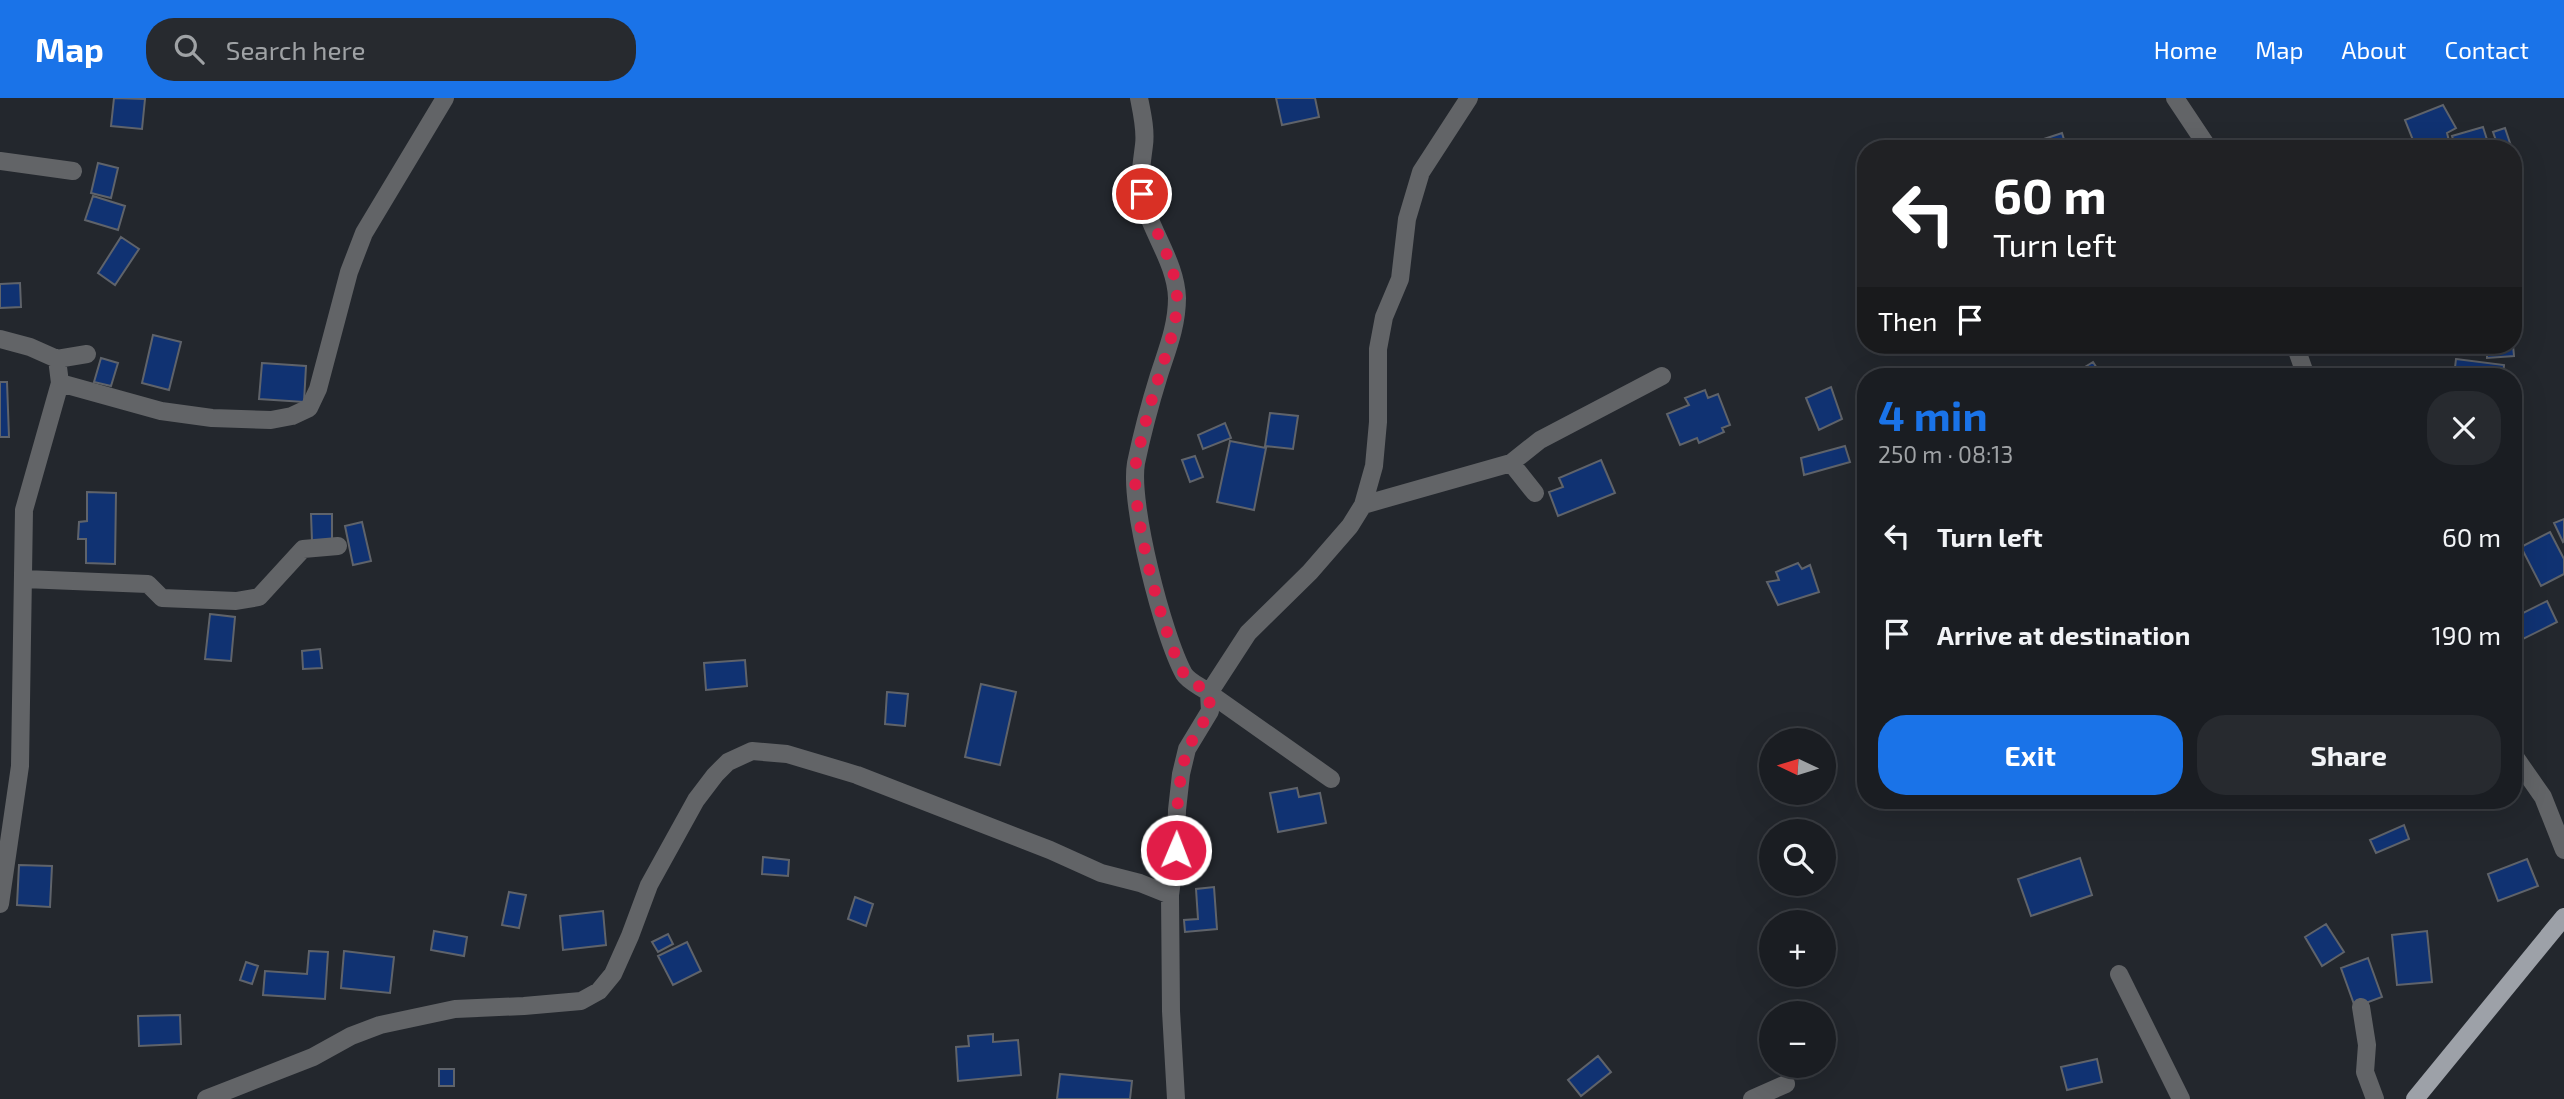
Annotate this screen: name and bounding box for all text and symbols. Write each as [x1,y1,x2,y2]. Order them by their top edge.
search box [146,18,636,81]
text: Map [35,29,104,69]
icon: search [170,30,208,68]
text: Search here [226,34,365,65]
text: Home [2154,35,2217,64]
text: Map [2255,35,2303,64]
text: About [2341,35,2407,64]
text: Contact [2445,35,2529,64]
pin [1112,164,1172,224]
text: 60 m [1993,165,2107,224]
icon: left [1878,168,1969,259]
icon: arrive [1123,175,1161,213]
text: Turn left [1993,225,2117,263]
icon: arrive [1951,301,1989,339]
text: Then [1878,305,1937,336]
text: 4 min [1878,389,1988,439]
button: close [2427,391,2501,465]
text: 250 m · 08:13 [1878,440,2013,468]
icon: left [1878,517,1916,555]
text: Turn left [1937,521,2043,552]
text: 60 m [2442,521,2501,552]
icon: arrive [1878,615,1916,653]
text: Arrive at destination [1937,619,2190,650]
text: 190 m [2432,619,2501,650]
button: Exit [1878,715,2183,795]
button: Share [2197,715,2501,795]
north arrow [1759,728,1836,805]
map controls [1759,728,1836,1078]
position arrow [1139,813,1213,887]
button: search [1759,819,1836,896]
button: + [1759,910,1836,987]
button: − [1759,1001,1836,1078]

